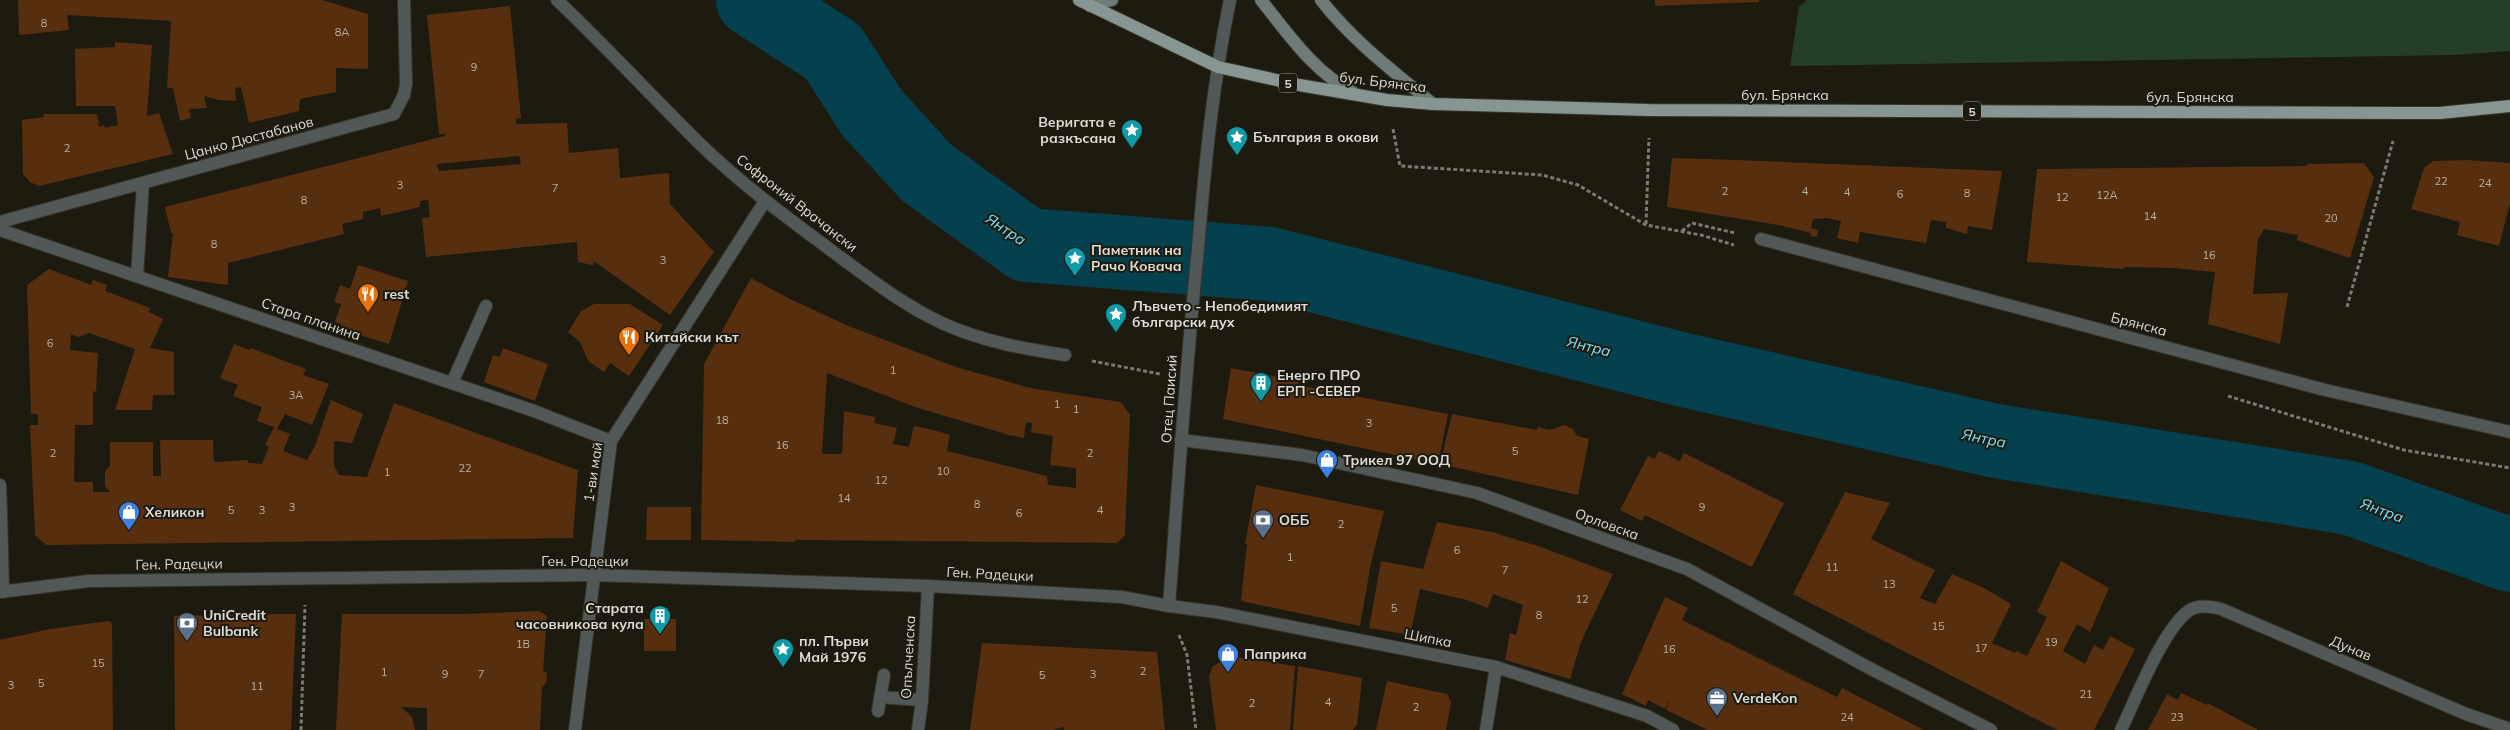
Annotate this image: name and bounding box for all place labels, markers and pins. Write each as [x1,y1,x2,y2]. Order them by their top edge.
place label: Веригата е разкъсана [1038,113,1116,147]
place icon: Веригата е разкъсана [1120,118,1144,149]
place icon: България в окови [1225,125,1249,156]
place label: България в окови [1253,128,1379,146]
place label: Паметник на Рачо Ковача [1091,241,1182,275]
place icon: Паметник на Рачо Ковача [1063,246,1087,277]
restaurant icon: rest [356,282,380,313]
place label: rest [384,285,410,303]
place label: Лъвчето - Непобедимият български дух [1132,297,1308,331]
place icon: Лъвчето - Непобедимият български дух [1104,302,1128,333]
restaurant icon: Китайски кът [617,325,641,356]
place label: Китайски кът [645,328,739,346]
place label: Енерго ПРО ЕРП -СЕВЕР [1277,366,1361,400]
building icon: Енерго ПРО ЕРП -СЕВЕР [1249,371,1273,402]
shop icon: Трикел 97 ООД [1315,448,1339,479]
place label: Трикел 97 ООД [1343,451,1451,469]
shop icon: Хеликон [117,500,141,531]
place label: Хеликон [144,503,204,521]
bank icon: ОББ [1251,508,1275,539]
place label: ОББ [1279,511,1310,529]
place label: Старата часовникова кула [516,599,644,633]
building icon: Старата часовникова кула [648,604,672,635]
place label: UniCredit Bulbank [203,606,266,640]
bank icon: UniCredit Bulbank [175,611,199,642]
place label: пл. Първи Май 1976 [799,632,869,666]
place icon: пл. Първи Май 1976 [771,637,795,668]
shop icon: Паприка [1216,642,1240,673]
place label: Паприка [1244,645,1307,663]
office icon: VerdeKon [1705,686,1729,717]
place label: VerdeKon [1732,689,1798,707]

